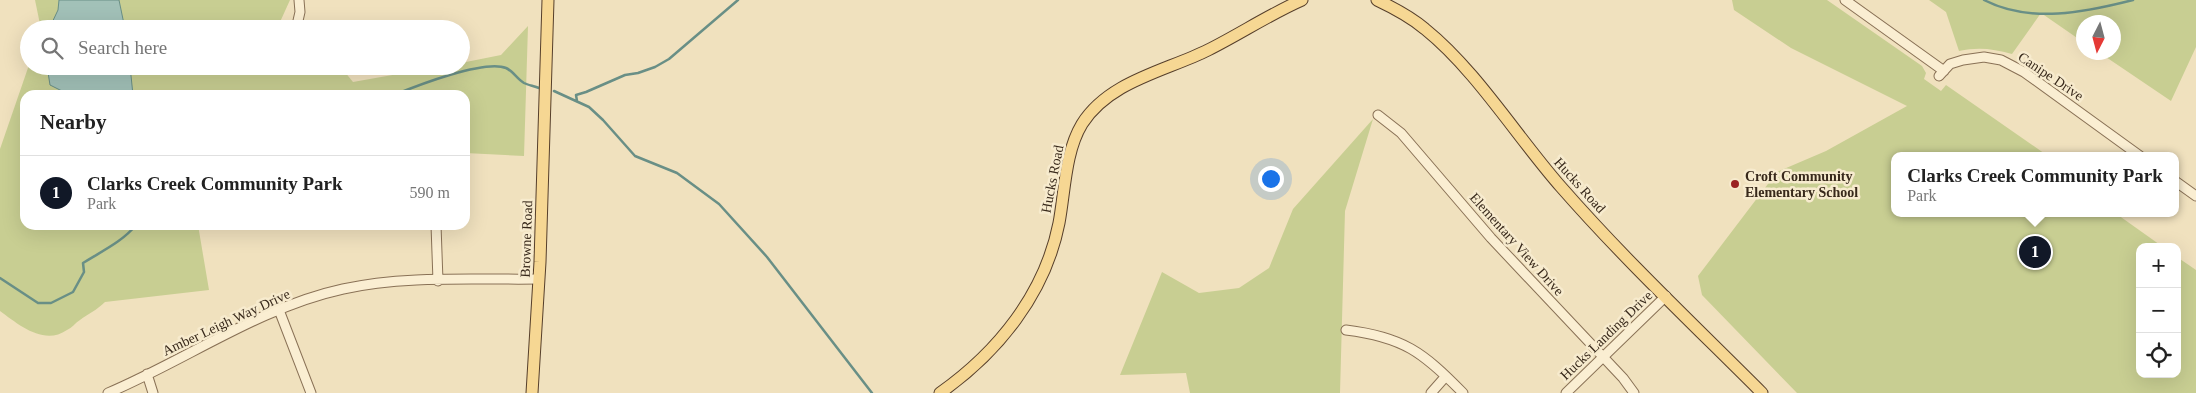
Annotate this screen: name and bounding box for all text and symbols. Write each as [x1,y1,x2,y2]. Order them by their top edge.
north arrow [2076,15,2121,60]
search box [20,20,470,75]
icon: search [38,34,66,62]
text: Search here [78,37,167,58]
street label: Canipe Drive [2015,49,2086,104]
text: Nearby [40,110,107,134]
street label: Hucks Road [1039,144,1066,214]
popup [1891,152,2179,217]
street label: Hucks Road [1551,155,1608,216]
text: Clarks Creek Community Park [1907,165,2163,186]
your location [1258,166,1284,192]
place label: Croft Community Elementary School [1745,169,1858,200]
text: Clarks Creek Community Park [87,173,343,194]
marker: Croft Community Elementary School [1729,178,1741,190]
text: 1 [52,184,60,201]
text: 590 m [410,184,450,201]
text: Park [1907,187,1937,204]
street label: Elementary View Drive [1467,190,1567,299]
text: Park [87,195,116,212]
street label: Browne Road [518,200,535,278]
pin: 1 [2019,233,2051,271]
map controls [2136,243,2181,378]
button: + [2136,243,2181,288]
street label: Amber Leigh Way Drive [160,286,292,359]
street label: Hucks Landing Drive [1558,288,1655,383]
button: − [2136,288,2181,333]
button: locate [2136,333,2181,378]

